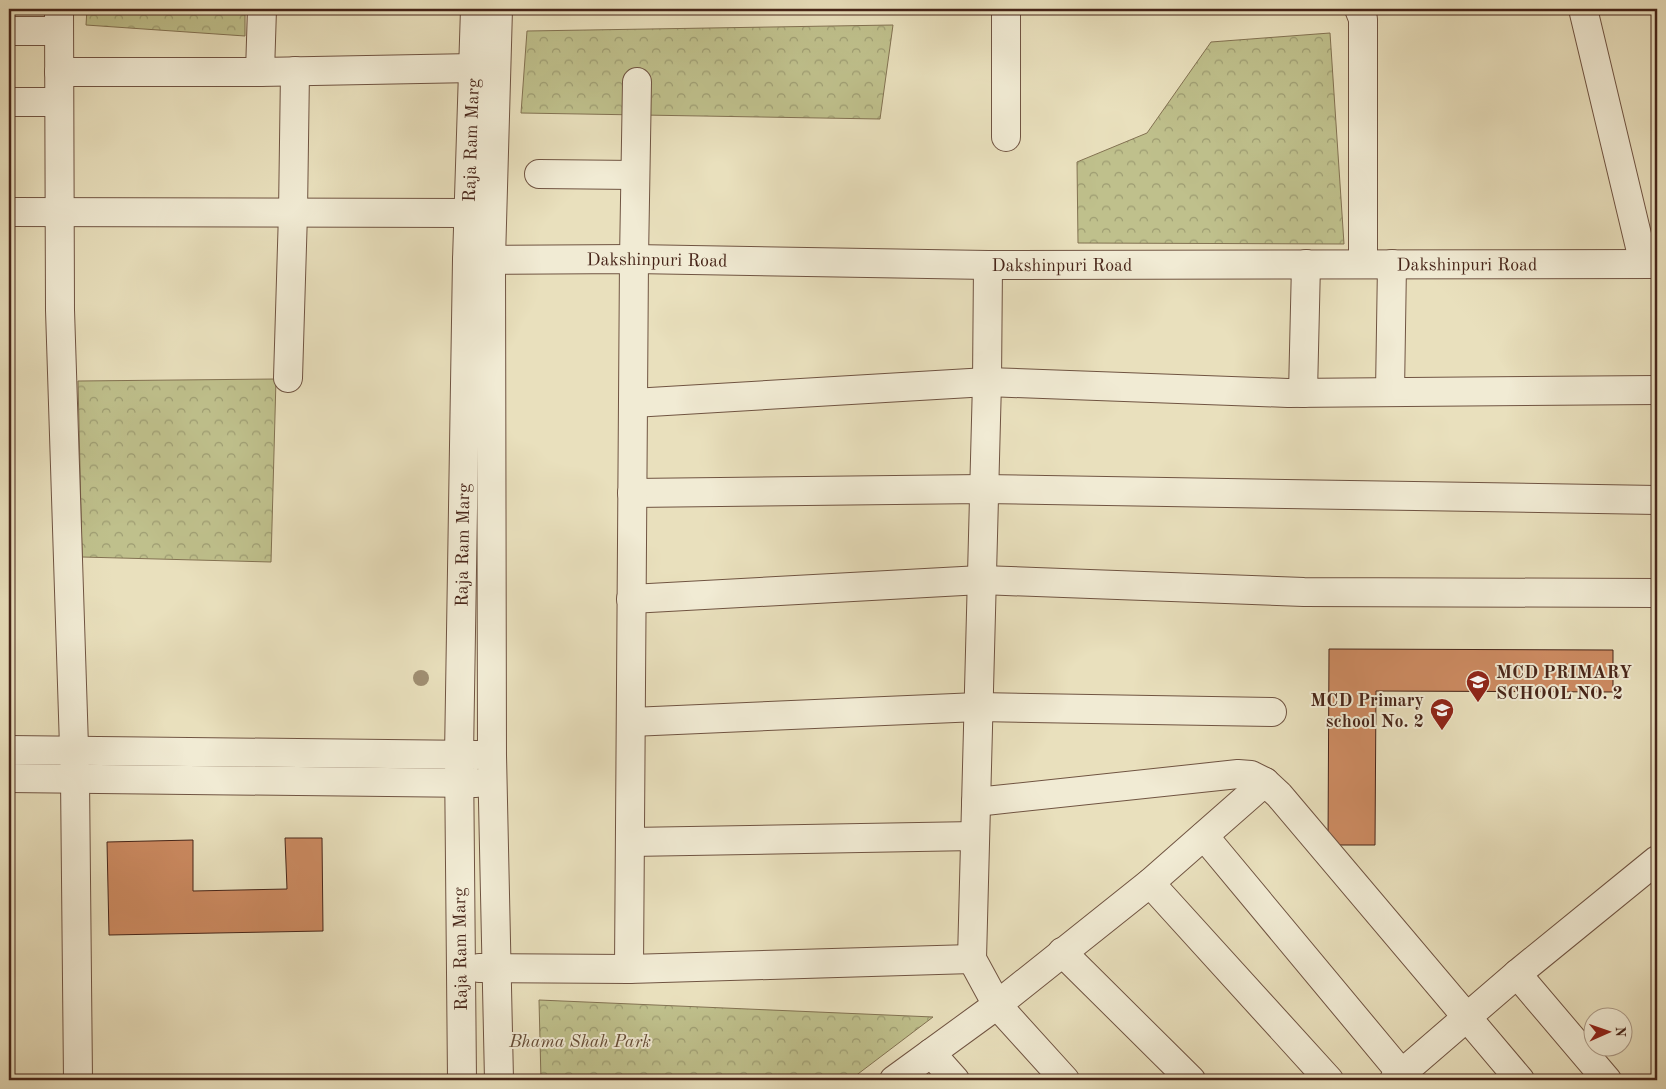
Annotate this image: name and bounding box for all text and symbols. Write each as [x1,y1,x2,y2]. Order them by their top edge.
street label: Raja Ram Marg [461,78,483,202]
street label: Dakshinpuri Road [586,251,728,271]
street label: Dakshinpuri Road [1396,256,1537,274]
street label: Dakshinpuri Road [991,257,1132,275]
street label: Raja Ram Marg [453,483,473,607]
place label: MCD PRIMARY SCHOOL NO. 2 [1496,664,1632,703]
school or university icon: MCD PRIMARY SCHOOL NO. 2 [1465,669,1491,703]
place label: MCD Primary school No. 2 [1310,692,1424,731]
school or university icon: MCD Primary school No. 2 [1429,697,1455,731]
street label: Raja Ram Marg [451,887,471,1011]
north arrow [1584,1006,1634,1056]
text: N [1613,1026,1627,1037]
park label: Bhama Shah Park [508,1033,651,1051]

